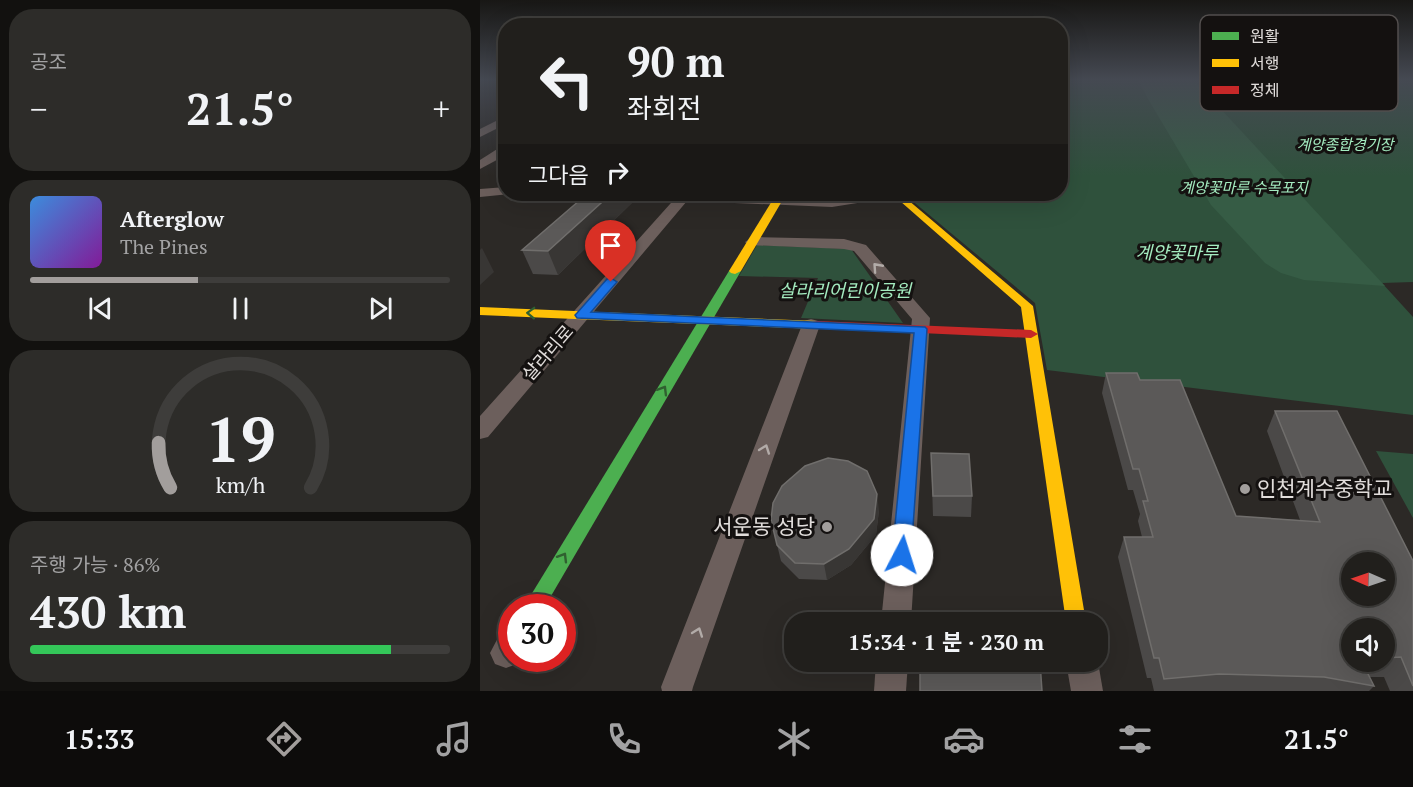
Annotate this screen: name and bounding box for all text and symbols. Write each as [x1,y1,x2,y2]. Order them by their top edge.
legend [1200,15,1398,111]
text: 원활 [1250,25,1280,47]
text: 90 m [627,33,725,89]
icon: left [528,42,606,120]
text: 공조 [30,48,67,75]
text: 서행 [1250,52,1279,74]
text: 21.5° [186,78,294,138]
text: 정체 [1250,79,1279,101]
text: − [30,87,48,130]
text: + [432,87,450,130]
text: 좌회전 [627,90,702,126]
park label: 계양종합경기장 [1297,134,1395,154]
icon: right [601,156,634,189]
text: 그다음 [528,160,589,189]
park label: 계양꽃마루 수목포지 [1180,177,1309,197]
text: Afterglow [120,204,224,233]
pin [585,220,636,282]
icon: arrive [594,229,627,262]
text: The Pines [120,233,208,260]
park label: 계양꽃마루 [1136,240,1220,264]
one-way arrow [873,263,884,274]
park label: 살라리어린이공원 [779,278,913,302]
icon: previous [84,292,117,325]
icon: pause [224,292,257,325]
icon: next [364,292,397,325]
one-way arrow [526,307,535,320]
street label: 살라리로 [516,319,578,385]
one-way arrow [656,386,668,396]
text: 19 [205,397,275,480]
one-way arrow [758,444,770,455]
text: km/h [215,471,265,499]
place label: 인천계수중학교 [1257,474,1392,502]
marker: 인천계수중학교 [1238,482,1252,496]
place label: 서운동 성당 [713,512,815,540]
marker: 서운동 성당 [820,520,834,534]
position arrow [870,523,934,587]
text: 주행 가능 · 86% [30,551,160,578]
north arrow [1341,552,1395,606]
map controls [1341,552,1395,672]
one-way arrow [556,553,568,563]
text: 430 km [30,581,186,641]
speed limit sign: 30 [498,594,576,672]
button: sound [1341,618,1395,672]
one-way arrow [690,627,703,638]
text: 15:34 · 1 분 · 230 m [848,627,1044,656]
icon: directions [263,718,305,760]
icon: music [433,718,475,760]
icon: phone [603,718,645,760]
icon: climate [773,718,815,760]
icon: car [943,718,985,760]
icon: filters [1114,718,1156,760]
text: 15:33 [64,721,134,757]
text: 21.5° [1284,721,1349,757]

